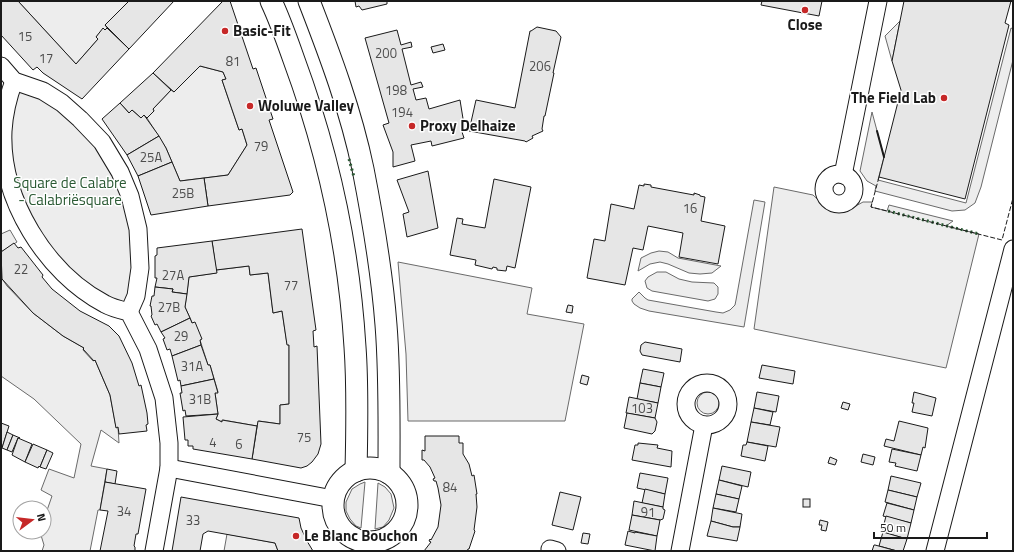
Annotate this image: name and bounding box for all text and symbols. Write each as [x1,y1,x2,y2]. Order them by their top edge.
marker: Close [800,5,810,15]
place label: Close [788,13,823,36]
place label: Basic-Fit [233,19,291,42]
house number: 15 [18,26,32,46]
marker: Basic-Fit [220,26,230,36]
house number: 200 [375,43,397,63]
house number: 17 [39,48,53,68]
house number: 81 [226,51,240,71]
house number: 206 [529,56,551,76]
house number: 198 [385,80,407,100]
place label: The Field Lab [851,86,936,109]
marker: The Field Lab [939,93,949,103]
place label: Woluwe Valley [258,94,355,117]
marker: Woluwe Valley [245,101,255,111]
house number: 194 [391,102,413,122]
place label: Proxy Delhaize [420,114,516,137]
marker: Proxy Delhaize [407,121,417,131]
house number: 79 [254,136,268,156]
house number: 25A [140,147,162,167]
park label: Square de Calabre - Calabriësquare [13,171,127,211]
house number: 25B [172,183,194,203]
house number: 16 [683,198,697,218]
house number: 22 [14,259,28,279]
house number: 27A [162,265,184,285]
house number: 77 [284,275,298,295]
house number: 27B [158,297,180,317]
house number: 29 [174,326,188,346]
house number: 31A [181,356,203,376]
house number: 31B [189,389,211,409]
house number: 103 [631,398,653,418]
house number: 75 [297,427,311,447]
house number: 4 [209,432,217,452]
house number: 6 [235,434,243,454]
house number: 84 [443,477,457,497]
north arrow [12,500,52,540]
house number: 34 [117,501,131,521]
house number: 91 [641,502,655,522]
house number: 33 [186,510,200,530]
text: N [33,512,50,523]
scale bar [874,514,987,540]
text: 50 m [880,518,906,537]
place label: Le Blanc Bouchon [304,524,418,547]
marker: Le Blanc Bouchon [291,531,301,541]

